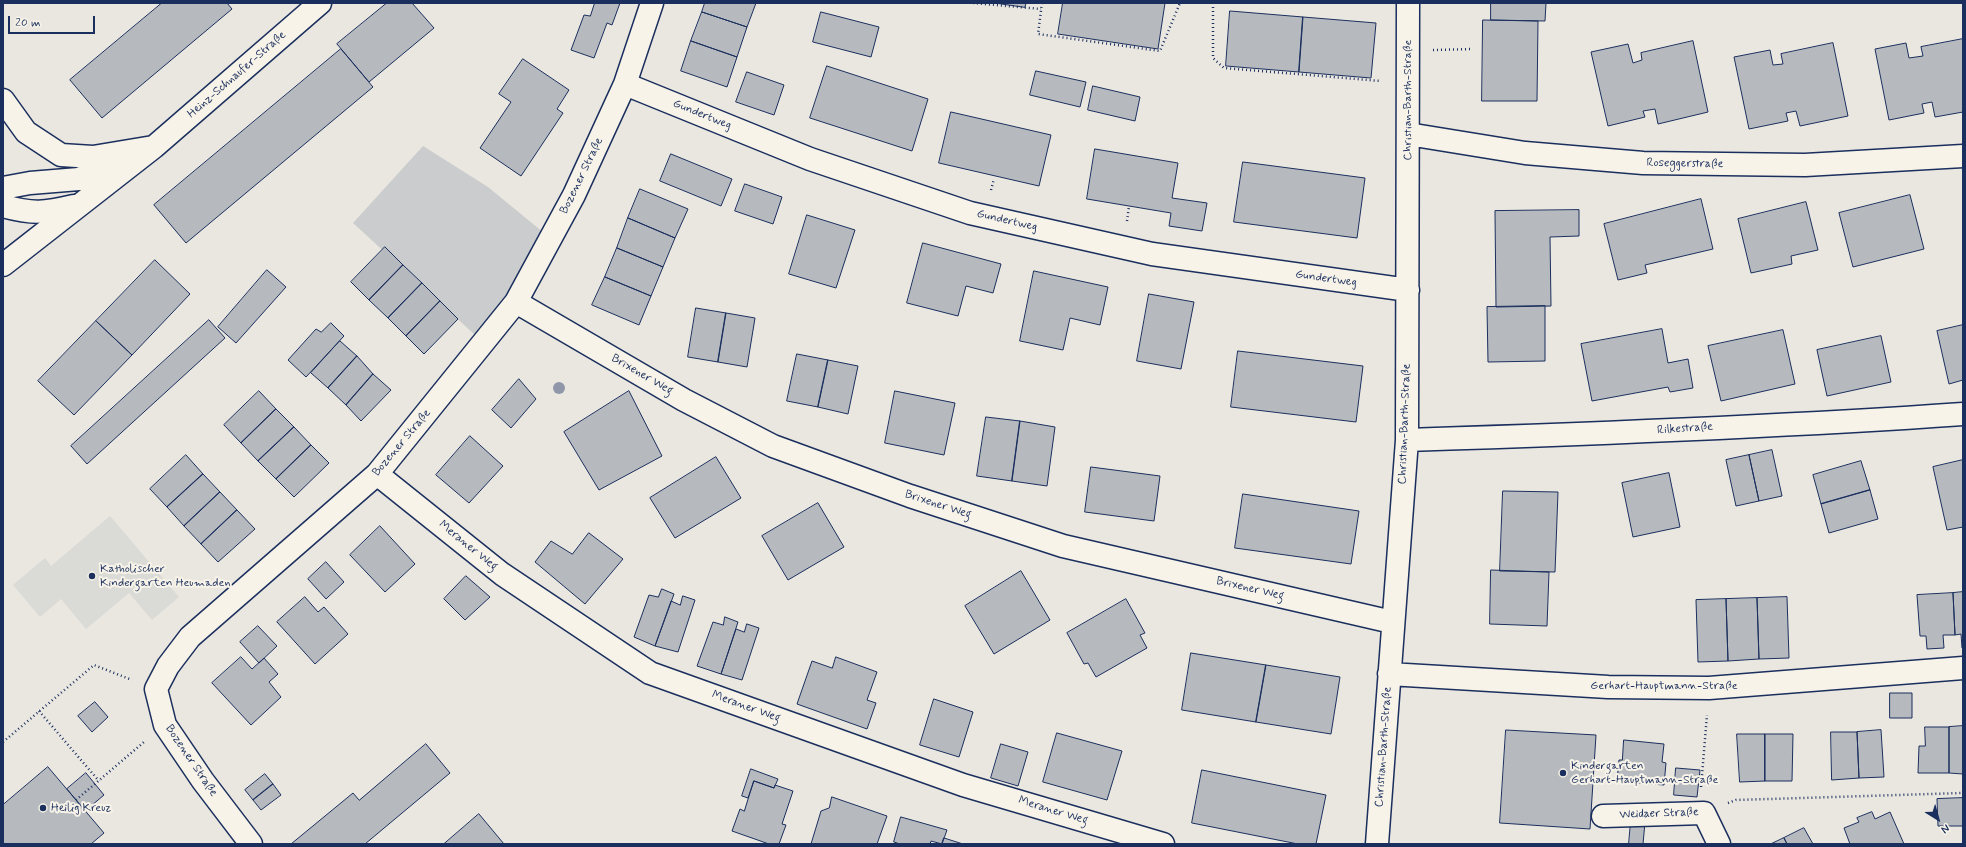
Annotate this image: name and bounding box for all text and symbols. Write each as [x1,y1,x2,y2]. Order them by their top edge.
scale bar [10,8,97,34]
text: 20 m [15,15,41,31]
street label: Heinz-Schnaufer-Straße [185,28,289,122]
street label: Christian-Barth-Straße [1401,40,1415,160]
street label: Gundertweg [671,97,733,133]
street label: Bozener Straße [557,135,607,217]
street label: Roseggerstraße [1646,156,1724,172]
street label: Gundertweg [975,207,1039,235]
street label: Gundertweg [1294,268,1358,290]
street label: Brixener Weg [608,351,676,399]
street label: Christian-Barth-Straße [1396,363,1414,485]
street label: Bozener Straße [370,406,434,480]
street label: Rilkestraße [1657,420,1713,438]
street label: Brixener Weg [903,487,973,523]
street label: Meraner Weg [435,518,501,574]
place label: Katholischer Kindergarten Heumaden [100,562,230,590]
marker: Katholischer Kindergarten Heumaden [87,571,97,581]
street label: Brixener Weg [1215,574,1285,604]
street label: Gerhart-Hauptmann-Straße [1590,679,1738,693]
street label: Christian-Barth-Straße [1373,686,1395,808]
street label: Meraner Weg [710,688,782,726]
street label: Bozener Straße [162,722,220,800]
place label: Kindergarten Gerhart-Hauptmann-Straße [1571,759,1718,787]
marker: Kindergarten Gerhart-Hauptmann-Straße [1558,768,1568,778]
street label: Meraner Weg [1016,794,1090,828]
north arrow [1918,799,1958,839]
place label: Heilig Kreuz [51,801,111,815]
marker: Heilig Kreuz [38,803,48,813]
street label: Weidaer Straße [1619,805,1699,823]
text: N [1938,821,1952,836]

